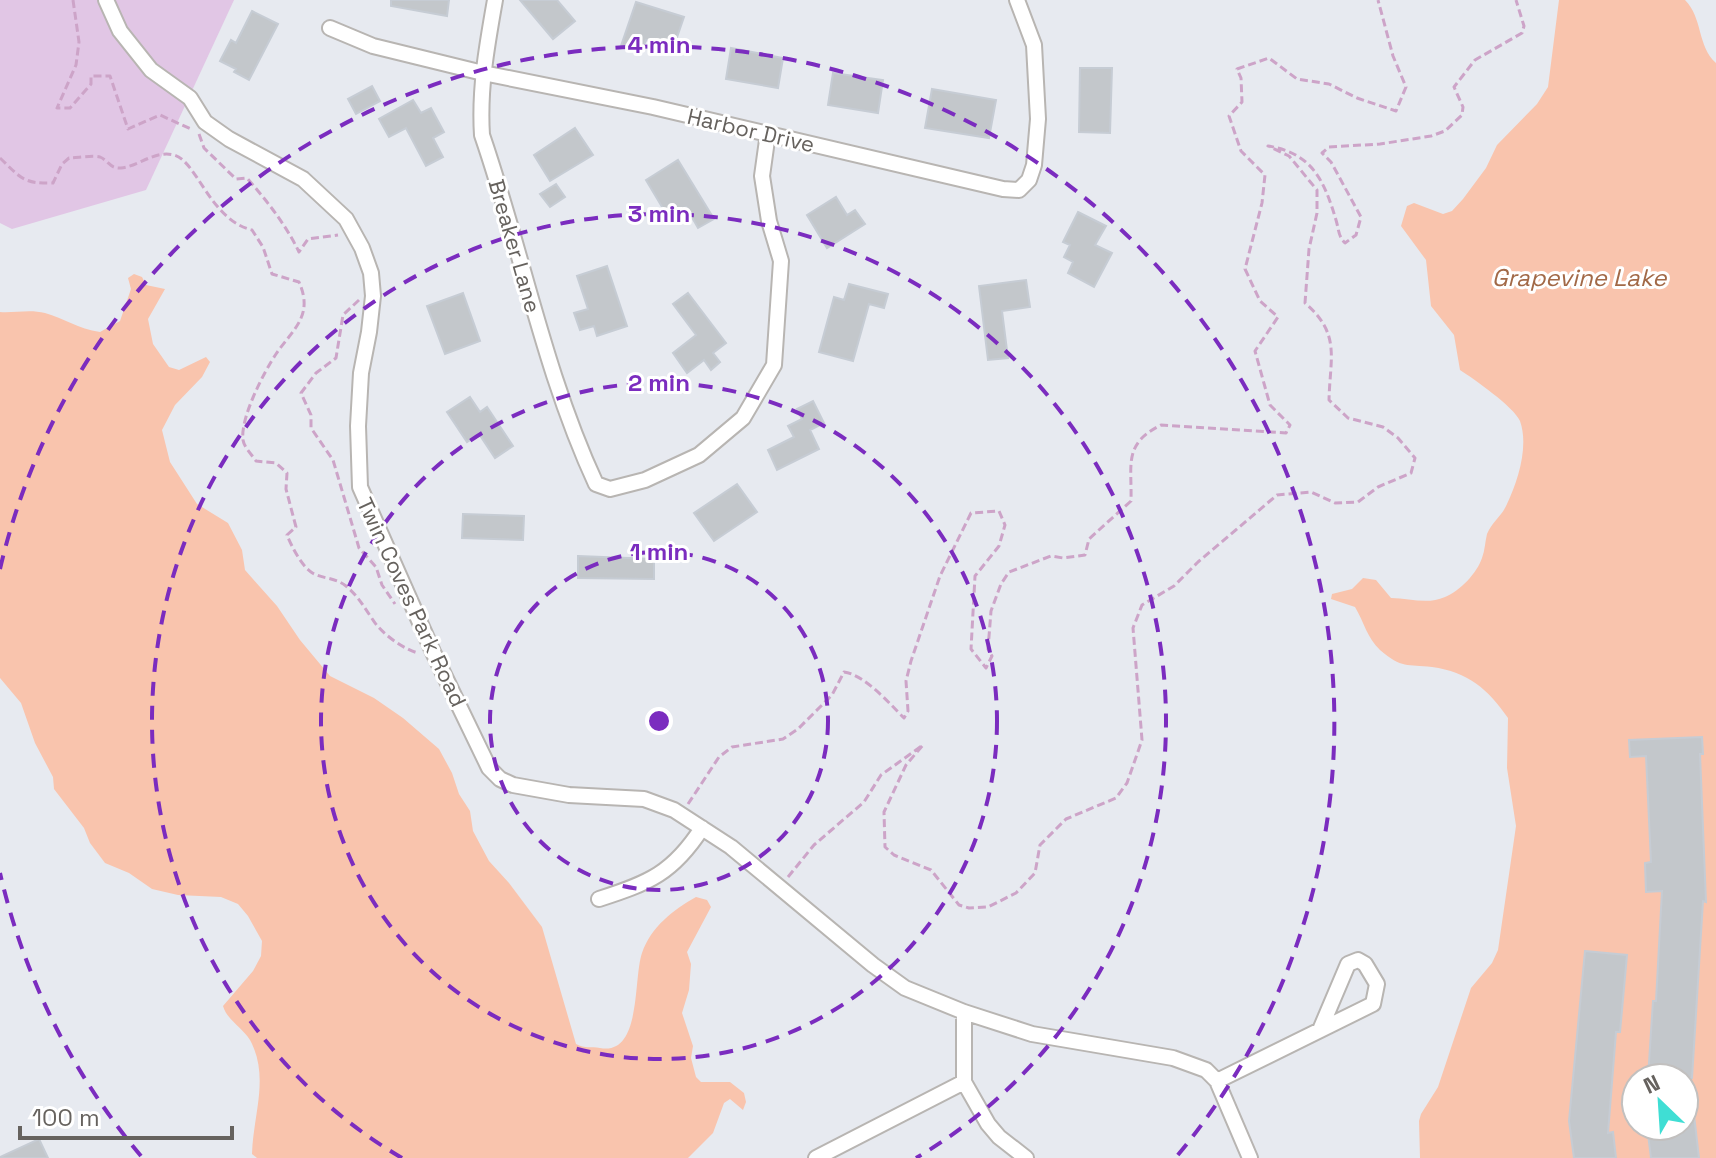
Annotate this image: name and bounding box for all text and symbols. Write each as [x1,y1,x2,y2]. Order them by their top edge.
text: 4 min [627,29,691,60]
street label: Harbor Drive [685,102,817,158]
street label: Breaker Lane [483,176,547,316]
text: 3 min [628,198,690,229]
water label: Grapevine Lake [1492,262,1667,293]
text: 2 min [628,367,690,398]
street label: Twin Coves Park Road [351,493,473,711]
text: 1 min [630,536,688,567]
centre of rings [645,707,673,735]
north arrow [1620,1062,1700,1142]
text: N [1639,1068,1664,1100]
scale bar [20,1090,232,1140]
text: 100 m [32,1102,100,1133]

